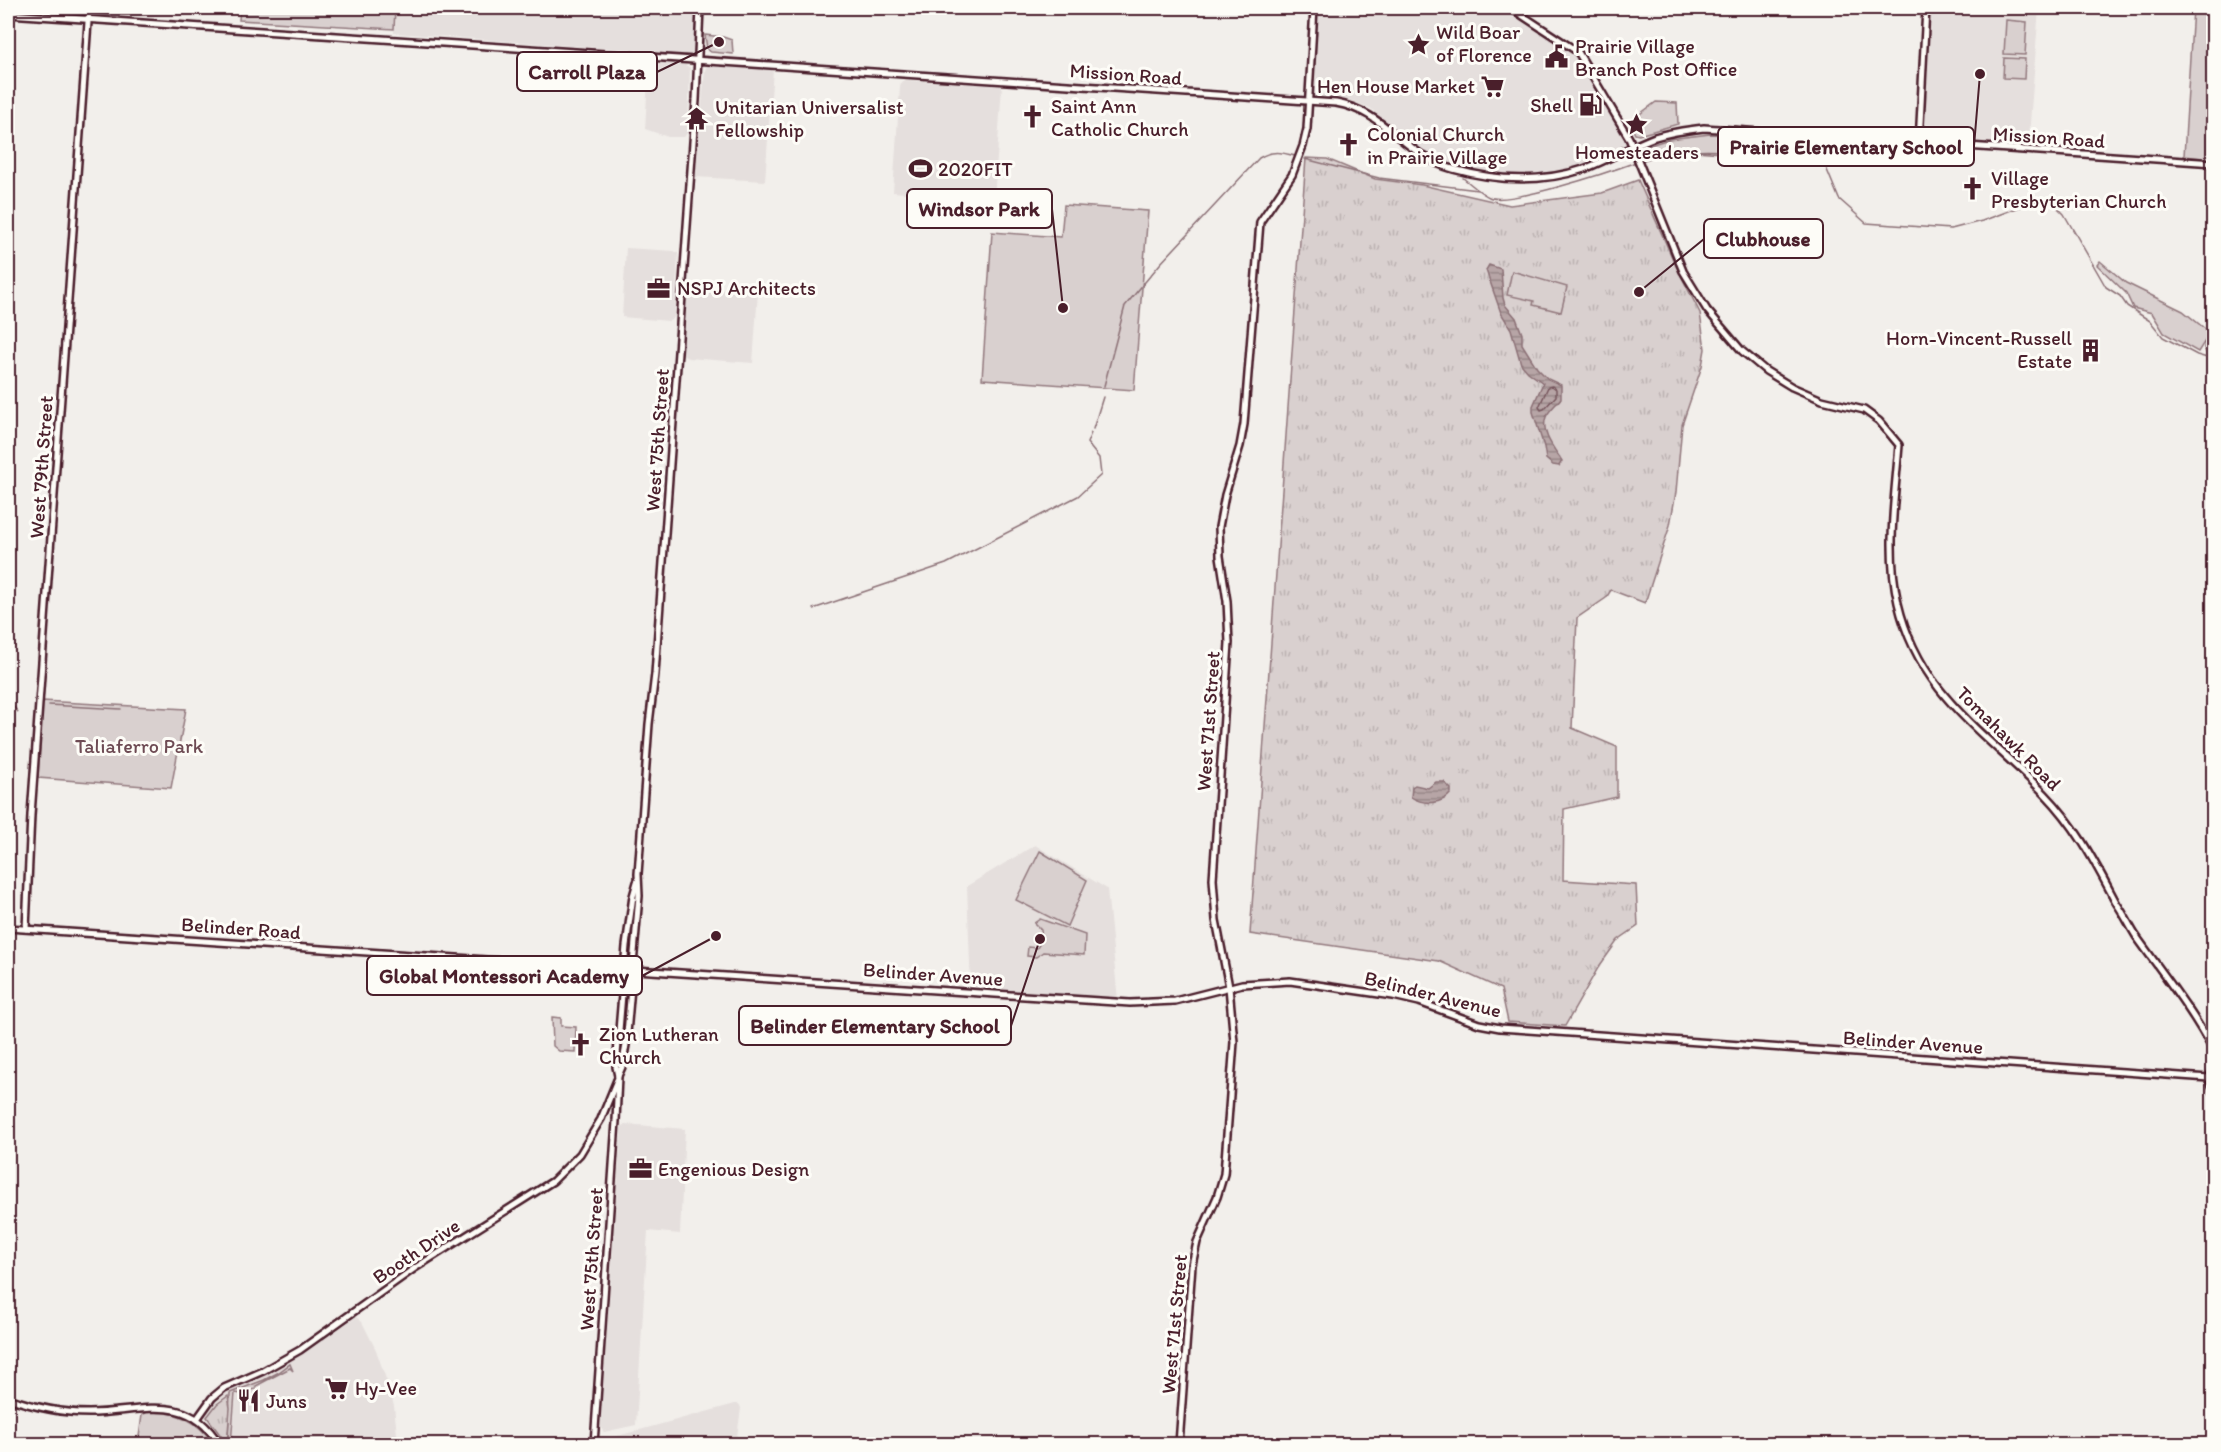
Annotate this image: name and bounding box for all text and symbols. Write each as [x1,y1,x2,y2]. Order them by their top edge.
place label: Wild Boar of Florence [1436,20,1532,67]
place icon: Wild Boar of Florence [1405,31,1431,57]
place label: Prairie Village Branch Post Office [1575,34,1737,81]
public building icon: Prairie Village Branch Post Office [1544,44,1570,70]
callout: Carroll Plaza [517,52,657,91]
street label: Mission Road [1069,58,1183,90]
text: Carroll Plaza [528,59,647,84]
supermarket icon: Hen House Market [1480,73,1506,99]
place label: Hen House Market [1317,74,1476,98]
fuel station icon: Shell [1578,92,1604,118]
place label: Shell [1530,93,1573,117]
place label: Saint Ann Catholic Church [1051,94,1188,141]
place label: Unitarian Universalist Fellowship [715,95,904,142]
church icon: Saint Ann Catholic Church [1020,104,1046,130]
temple icon: Unitarian Universalist Fellowship [684,106,710,132]
place icon: Homesteaders [1624,111,1650,137]
street label: Mission Road [1992,121,2106,153]
place label: Colonial Church in Prairie Village [1367,122,1507,169]
callout: Prairie Elementary School [1718,127,1974,166]
church icon: Colonial Church in Prairie Village [1336,132,1362,158]
text: Prairie Elementary School [1729,134,1964,160]
place label: Homesteaders [1575,140,1699,164]
sports icon: 2020FIT [907,156,933,182]
place label: 2020FIT [938,157,1013,181]
place label: Village Presbyterian Church [1991,166,2166,213]
church icon: Village Presbyterian Church [1960,176,1986,202]
callout: Windsor Park [907,189,1052,228]
text: Windsor Park [918,196,1041,221]
callout: Clubhouse [1704,219,1823,258]
text: Clubhouse [1716,226,1810,251]
office icon: NSPJ Architects [646,275,672,301]
place label: NSPJ Architects [677,276,816,300]
place label: Horn-Vincent-Russell Estate [1886,326,2072,373]
building icon: Horn-Vincent-Russell Estate [2077,337,2103,363]
street label: West 75th Street [640,368,674,512]
street label: West 79th Street [24,395,58,539]
street label: West 71st Street [1191,650,1225,792]
street label: Tomahawk Road [1952,681,2066,795]
park label: Taliaferro Park [75,734,204,758]
street label: Belinder Road [181,912,302,944]
callout: Global Montessori Academy [367,956,642,995]
street label: Belinder Avenue [862,957,1004,991]
text: Global Montessori Academy [379,963,630,989]
street label: Belinder Avenue [1362,965,1504,1023]
callout: Belinder Elementary School [739,1006,1011,1045]
text: Belinder Elementary School [750,1013,1001,1039]
place label: Zion Lutheran Church [599,1022,719,1069]
street label: Belinder Avenue [1842,1025,1984,1059]
church icon: Zion Lutheran Church [568,1032,594,1058]
office icon: Engenious Design [627,1156,653,1182]
place label: Engenious Design [658,1157,809,1181]
street label: West 75th Street [574,1187,608,1331]
street label: Booth Drive [368,1213,464,1289]
street label: West 71st Street [1156,1253,1192,1395]
supermarket icon: Hy-Vee [324,1375,350,1401]
place label: Hy-Vee [355,1376,417,1400]
restaurant icon: Juns [235,1388,261,1414]
place label: Juns [266,1389,307,1413]

